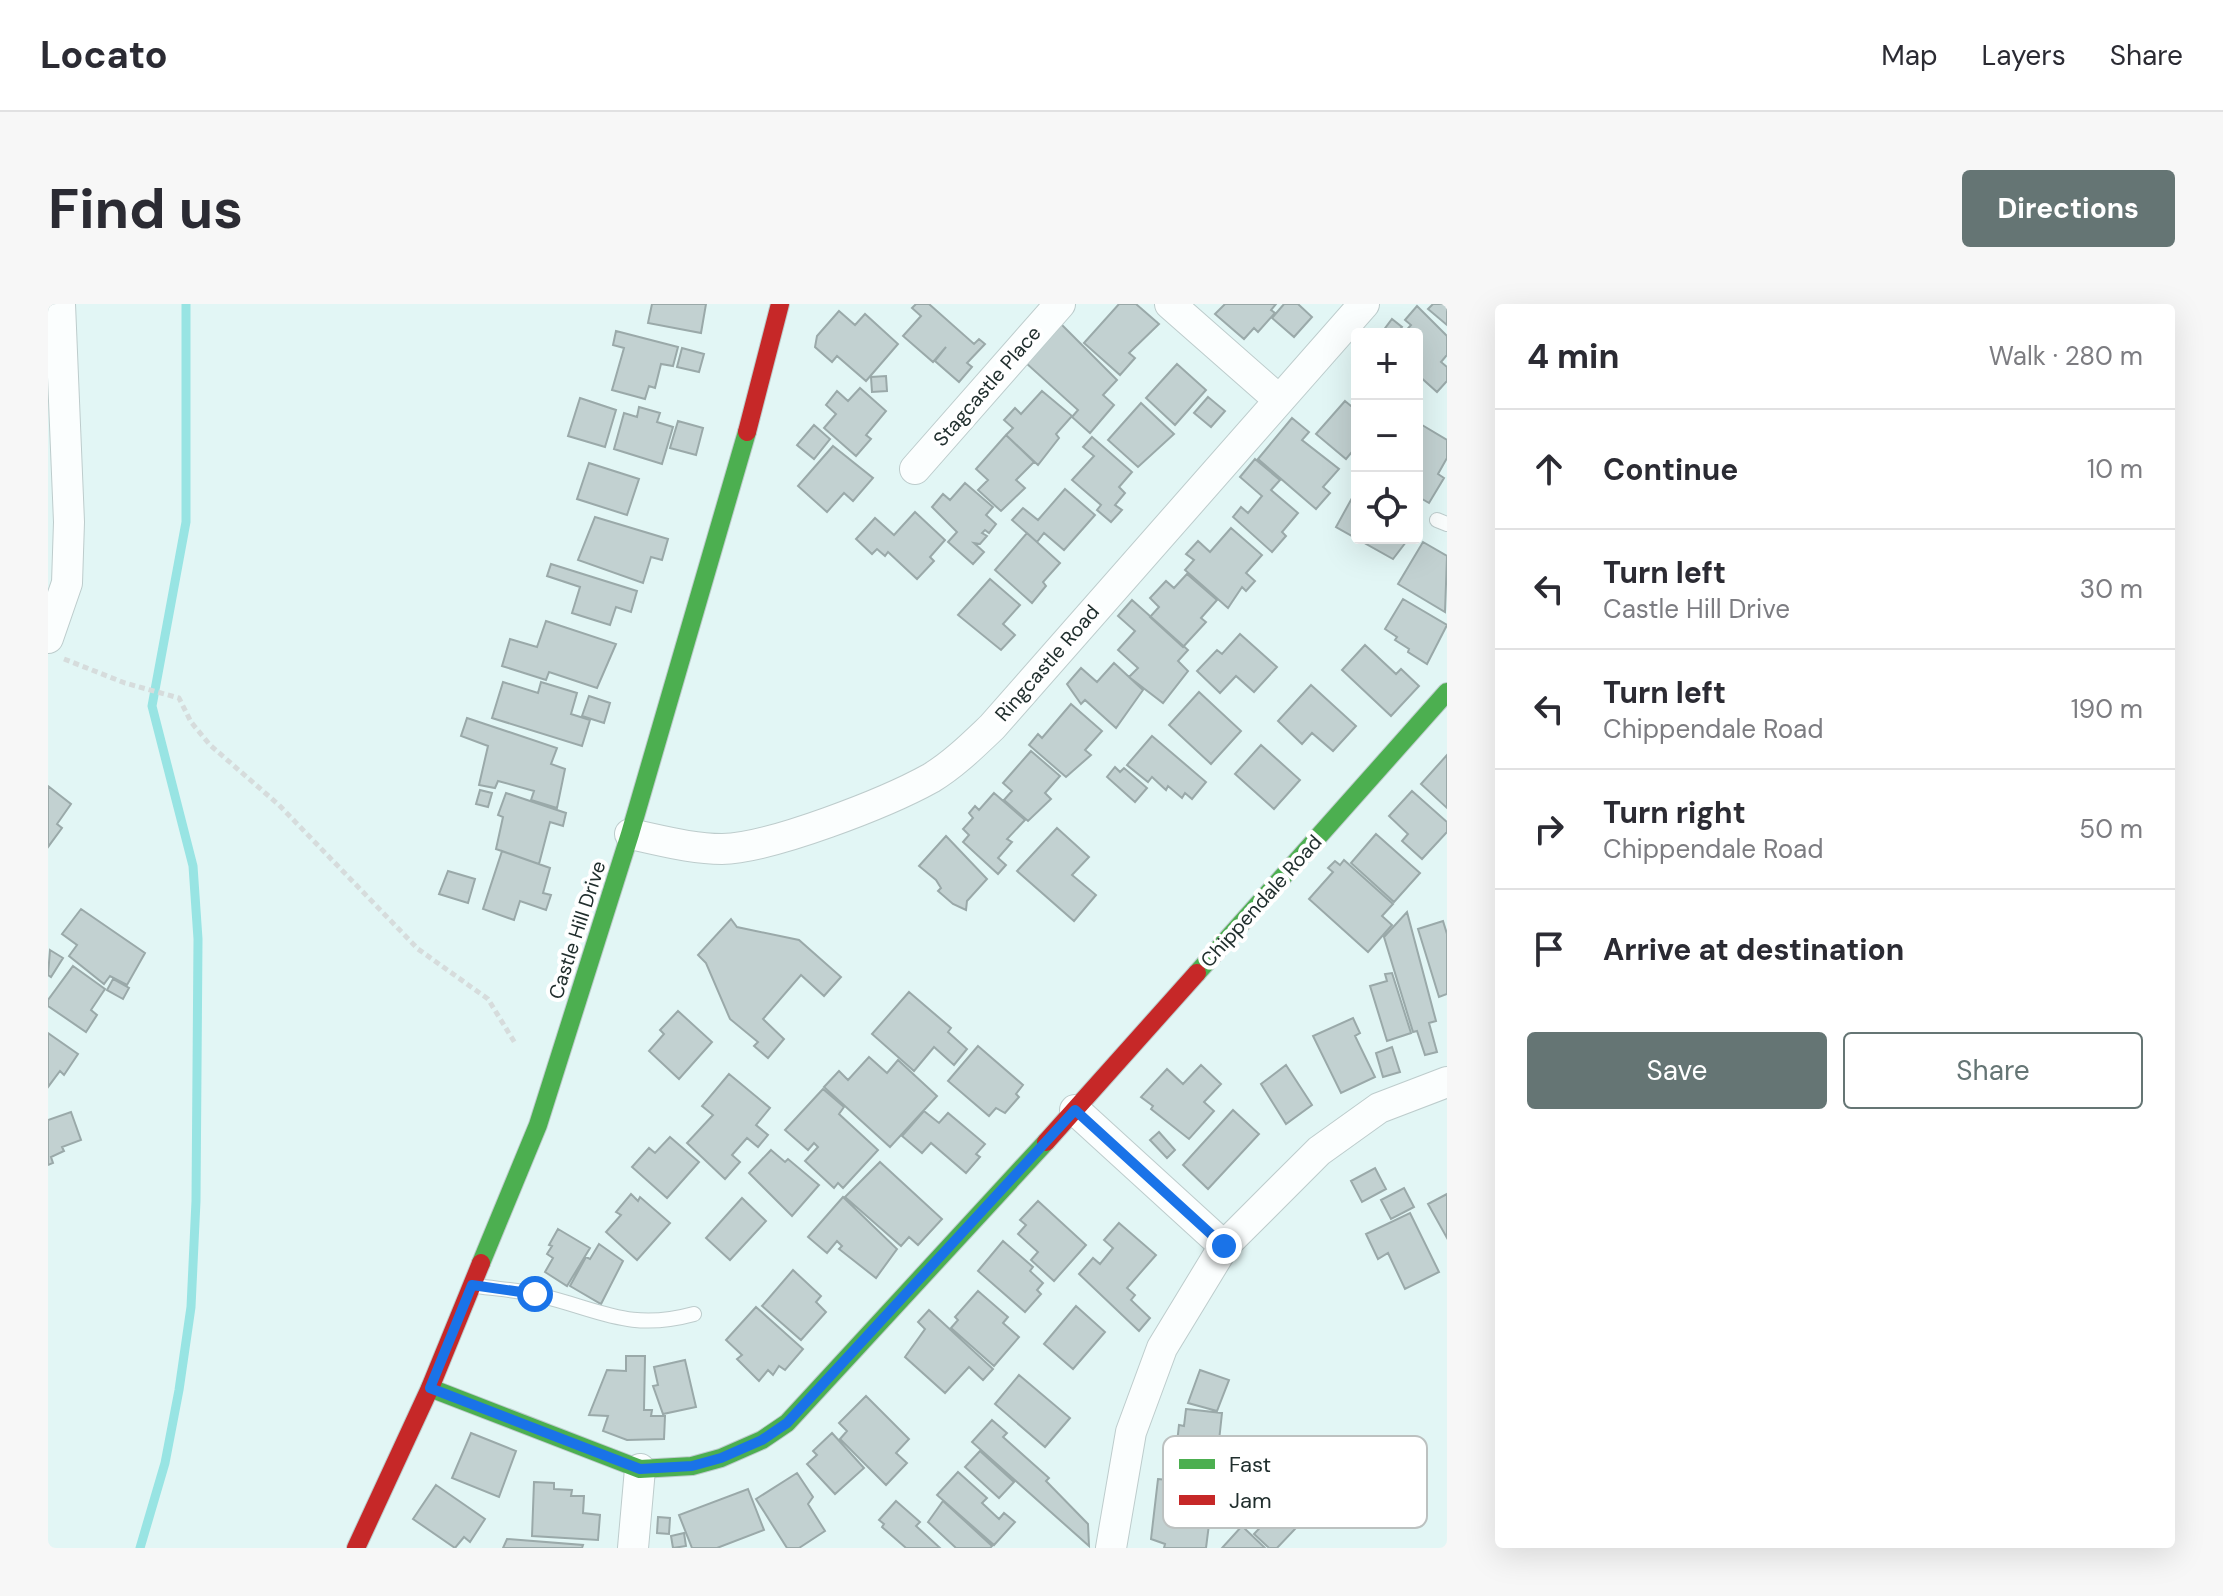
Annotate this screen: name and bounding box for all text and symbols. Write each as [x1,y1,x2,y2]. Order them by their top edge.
text: Locato [40,30,168,80]
text: Map [1881,37,1938,74]
text: Layers [1982,37,2066,74]
text: Share [2110,37,2183,74]
button: Directions [1962,170,2175,247]
text: Find us [48,172,243,245]
street label: Stagcastle Place [927,320,1047,452]
map controls [1351,328,1423,544]
button: + [1351,328,1423,400]
text: 4 min [1527,334,1619,379]
text: Walk · 280 m [1989,339,2143,373]
button: − [1351,400,1423,472]
icon: ahead [1527,447,1571,491]
text: Continue [1603,450,1738,489]
text: 10 m [2087,452,2143,486]
button: locate [1351,472,1423,544]
text: Turn left [1603,553,1726,592]
icon: left [1527,567,1571,611]
text: 30 m [2080,572,2143,606]
text: Castle Hill Drive [1603,592,1790,626]
street label: Ringcastle Road [989,599,1105,727]
text: Turn left [1603,673,1726,712]
icon: left [1527,687,1571,731]
text: 190 m [2071,692,2143,726]
text: Chippendale Road [1603,712,1824,746]
text: Turn right [1603,793,1746,832]
icon: right [1527,807,1571,851]
text: 50 m [2079,812,2143,846]
street label: Chippendale Road [1195,829,1327,973]
text: Chippendale Road [1603,832,1824,866]
street label: Castle Hill Drive [542,858,612,1002]
icon: arrive [1527,927,1571,971]
text: Arrive at destination [1603,930,1904,969]
button: Save [1527,1032,1827,1109]
button: Share [1843,1032,2143,1109]
route end [1206,1228,1242,1264]
route start [517,1276,553,1312]
legend [1163,1436,1427,1528]
text: Fast [1229,1450,1271,1479]
text: Jam [1229,1486,1272,1515]

